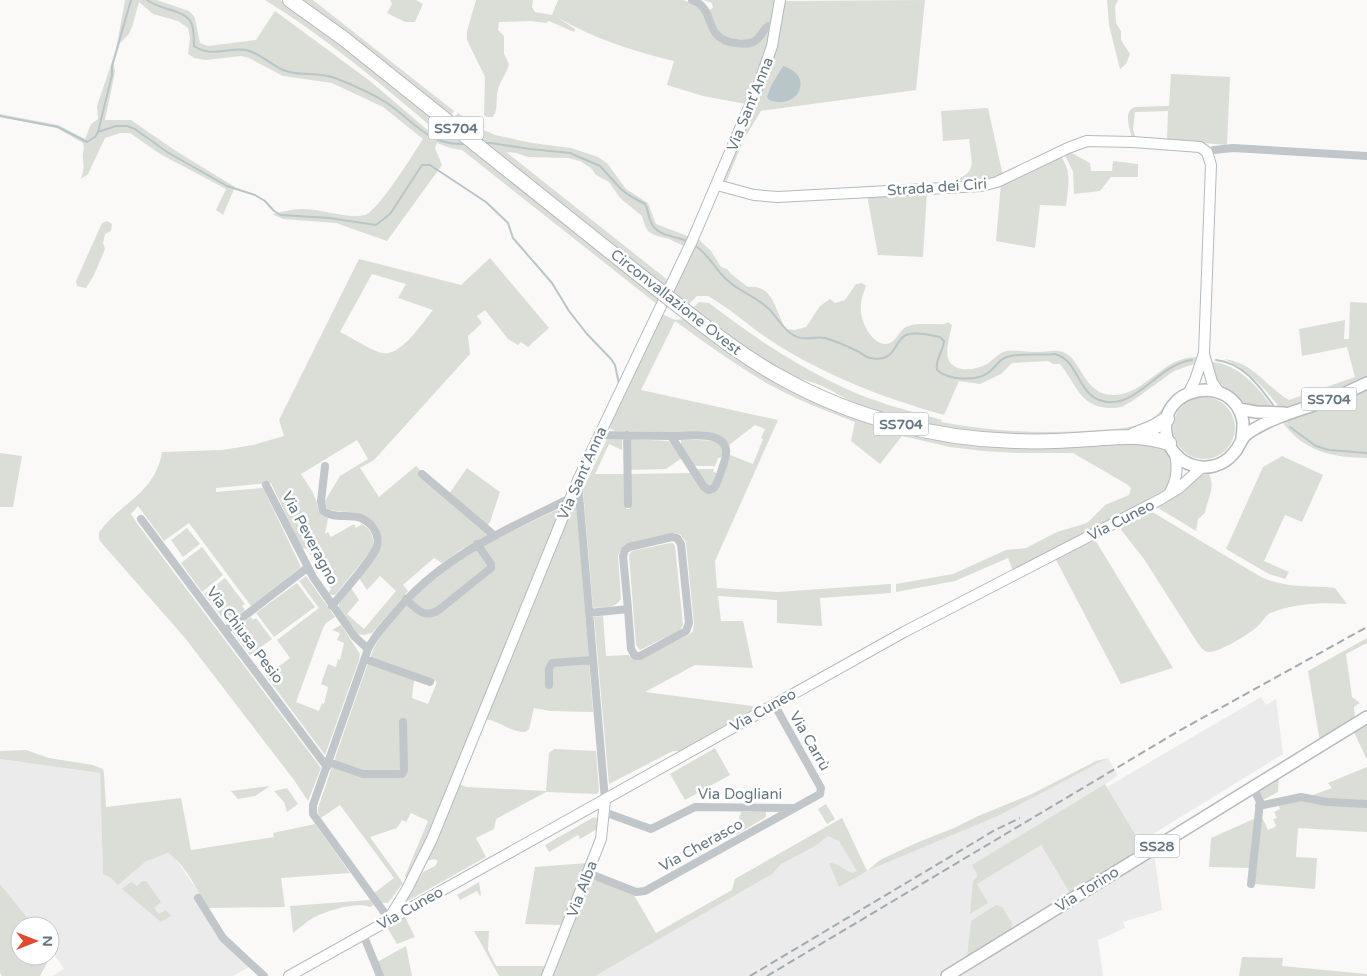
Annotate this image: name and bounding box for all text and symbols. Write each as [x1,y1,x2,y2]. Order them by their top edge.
street label: Via Sant'Anna [723,54,777,154]
road number: SS704 [428,116,484,140]
street label: Strada dei Ciri [887,175,987,199]
street label: Circonvallazione Ovest [607,245,745,359]
road number: SS704 [1302,388,1356,410]
road number: SS704 [874,412,928,436]
street label: Via Sant'Anna [553,424,611,522]
street label: Via Peveragno [278,488,342,588]
street label: Via Cuneo [1085,496,1157,544]
street label: Via Chiusa Pesio [203,583,287,687]
street label: Via Cuneo [727,685,799,735]
street label: Via Carrù [786,708,834,774]
street label: Via Dogliani [698,785,782,803]
street label: Via Cherasco [656,815,746,875]
road number: SS28 [1134,834,1180,858]
street label: Via Alba [563,858,601,920]
street label: Via Torino [1052,862,1122,916]
street label: Via Cuneo [374,883,446,933]
north arrow [10,916,60,966]
text: N [39,935,56,947]

